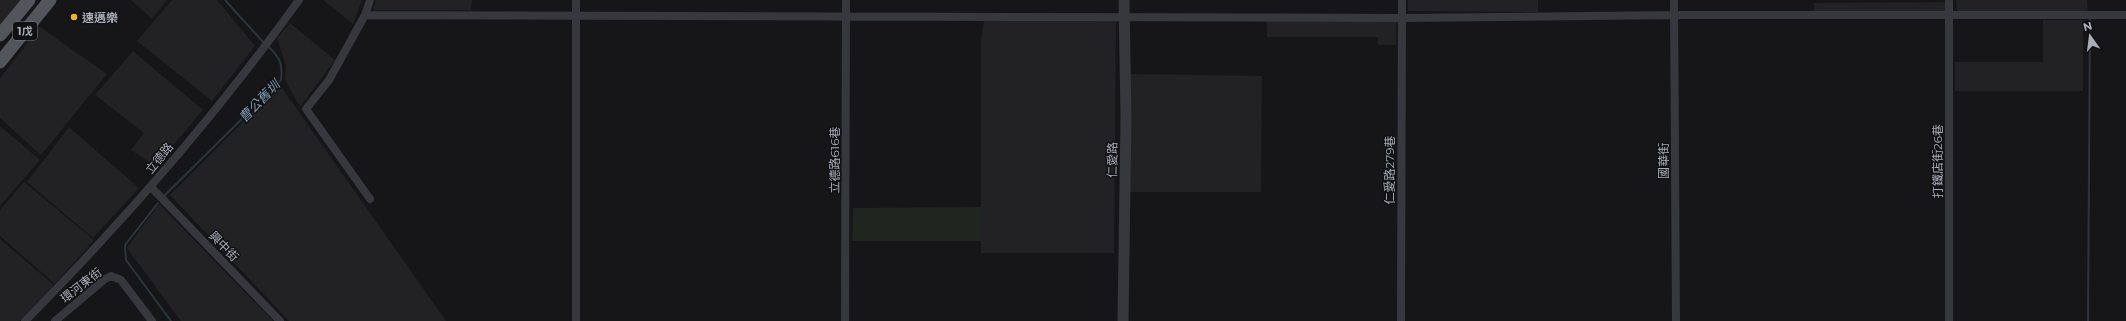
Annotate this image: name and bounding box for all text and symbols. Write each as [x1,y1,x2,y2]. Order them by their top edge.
place label: 速邁樂 [82,10,118,25]
marker: 速邁樂 [69,12,79,22]
north arrow [2070,16,2110,56]
text: N [2082,18,2094,34]
road number: 1戊 [13,22,37,40]
water label: 曹公舊圳 [235,75,284,125]
street label: 打鐵店街26巷 [1930,124,1945,198]
street label: 立德路616巷 [827,127,842,193]
street label: 仁愛路279巷 [1382,135,1397,205]
street label: 立德路 [142,139,176,177]
street label: 仁愛路 [1104,142,1120,178]
street label: 國華街 [1656,143,1671,179]
street label: 興中街 [206,228,242,264]
street label: 環河東街 [57,264,105,306]

